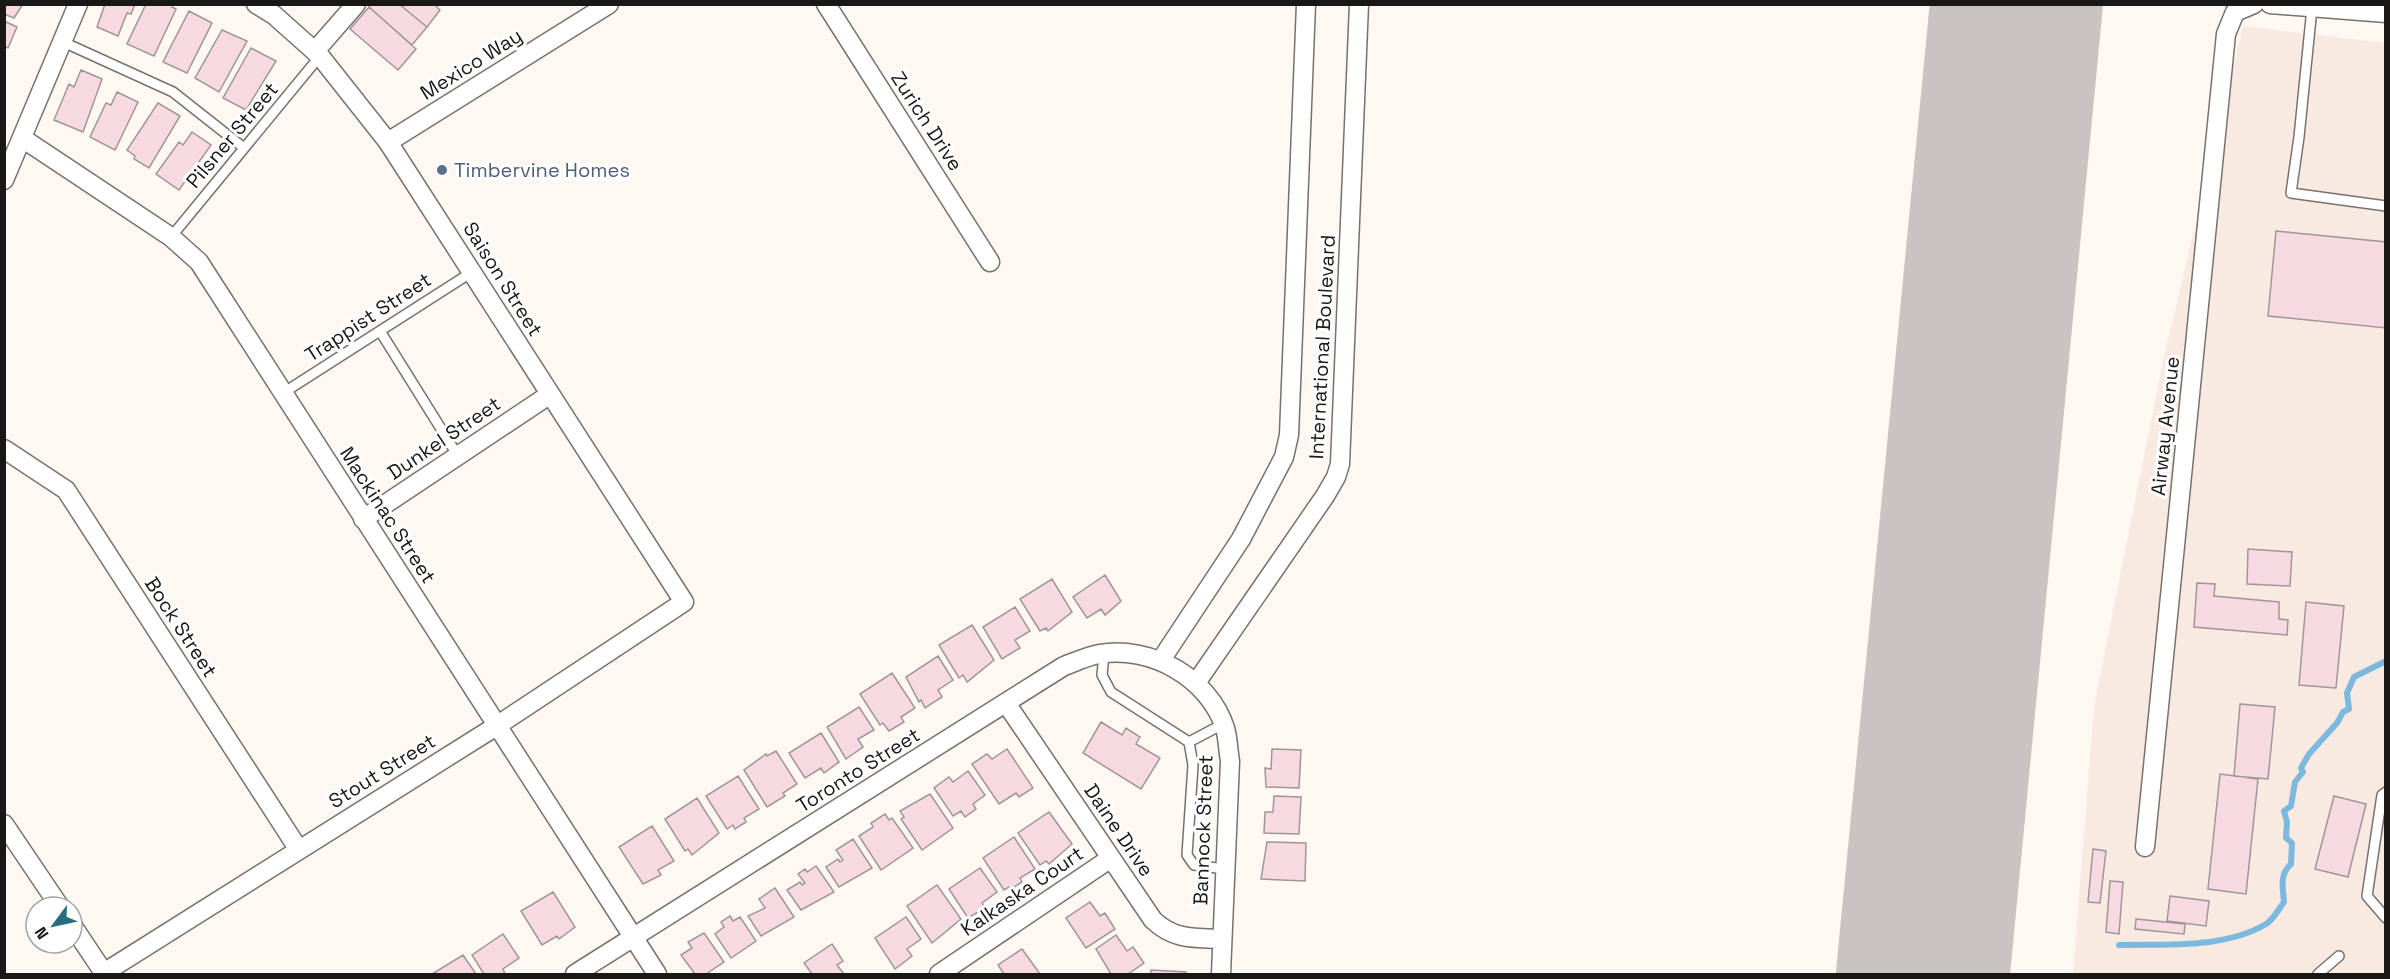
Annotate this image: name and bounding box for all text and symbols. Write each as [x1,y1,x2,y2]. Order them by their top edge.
street label: Mexico Way [415,22,527,106]
street label: Zurich Drive [885,66,969,176]
street label: Pilsner Street [180,77,284,193]
place label: Timbervine Homes [454,157,630,183]
marker: Timbervine Homes [435,163,449,177]
street label: Saison Street [458,217,548,341]
street label: International Boulevard [1303,234,1341,460]
street label: Trappist Street [300,267,436,367]
street label: Airway Avenue [2145,355,2185,497]
street label: Dunkel Street [382,391,506,485]
street label: Mackinac Street [334,442,442,588]
street label: Bock Street [139,572,223,682]
street label: Toronto Street [791,722,925,818]
street label: Stout Street [324,728,440,814]
street label: Bannock Street [1187,754,1219,906]
street label: Daine Drive [1078,778,1160,882]
street label: Kalkaska Court [956,840,1088,942]
north arrow [24,895,84,955]
text: N [30,923,54,943]

